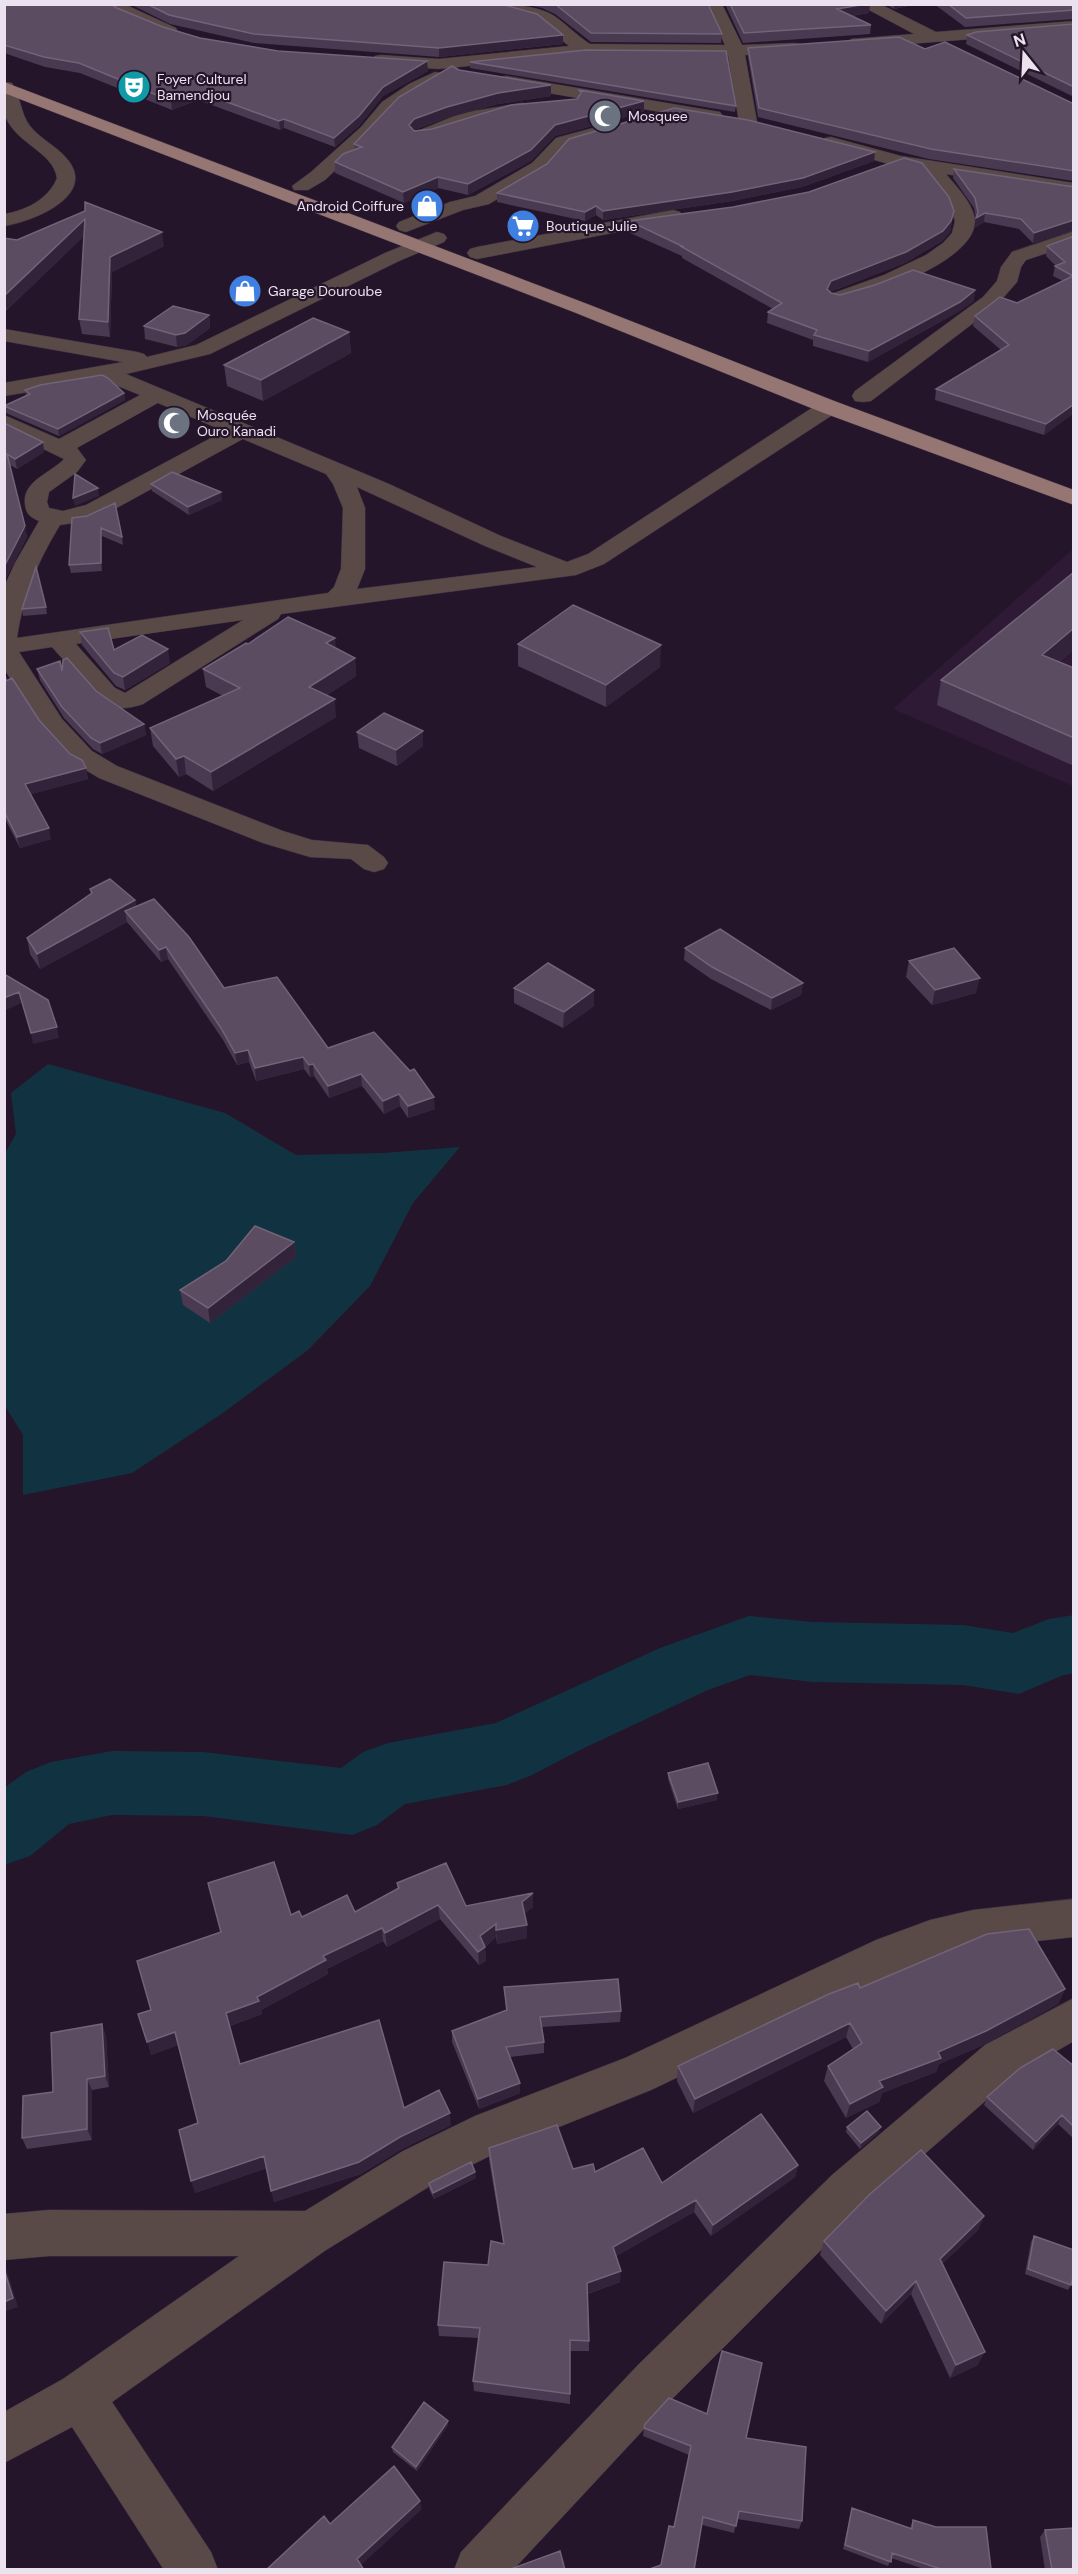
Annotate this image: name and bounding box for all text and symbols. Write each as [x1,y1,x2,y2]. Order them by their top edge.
north arrow [994,24,1054,84]
text: N [1011,28,1028,52]
theatre icon: Foyer Culturel Bamendjou [116,69,152,105]
place label: Foyer Culturel Bamendjou [157,70,247,104]
mosque icon: Mosquee [587,98,623,134]
place label: Mosquee [628,107,688,125]
shop icon: Android Coiffure [409,188,445,224]
place label: Android Coiffure [297,197,404,215]
supermarket icon: Boutique Julie [505,208,541,244]
place label: Boutique Julie [546,217,638,235]
shop icon: Garage Douroube [227,273,263,309]
place label: Garage Douroube [268,282,382,300]
mosque icon: Mosquée Ouro Kanadi [156,405,192,441]
place label: Mosquée Ouro Kanadi [197,406,276,440]

